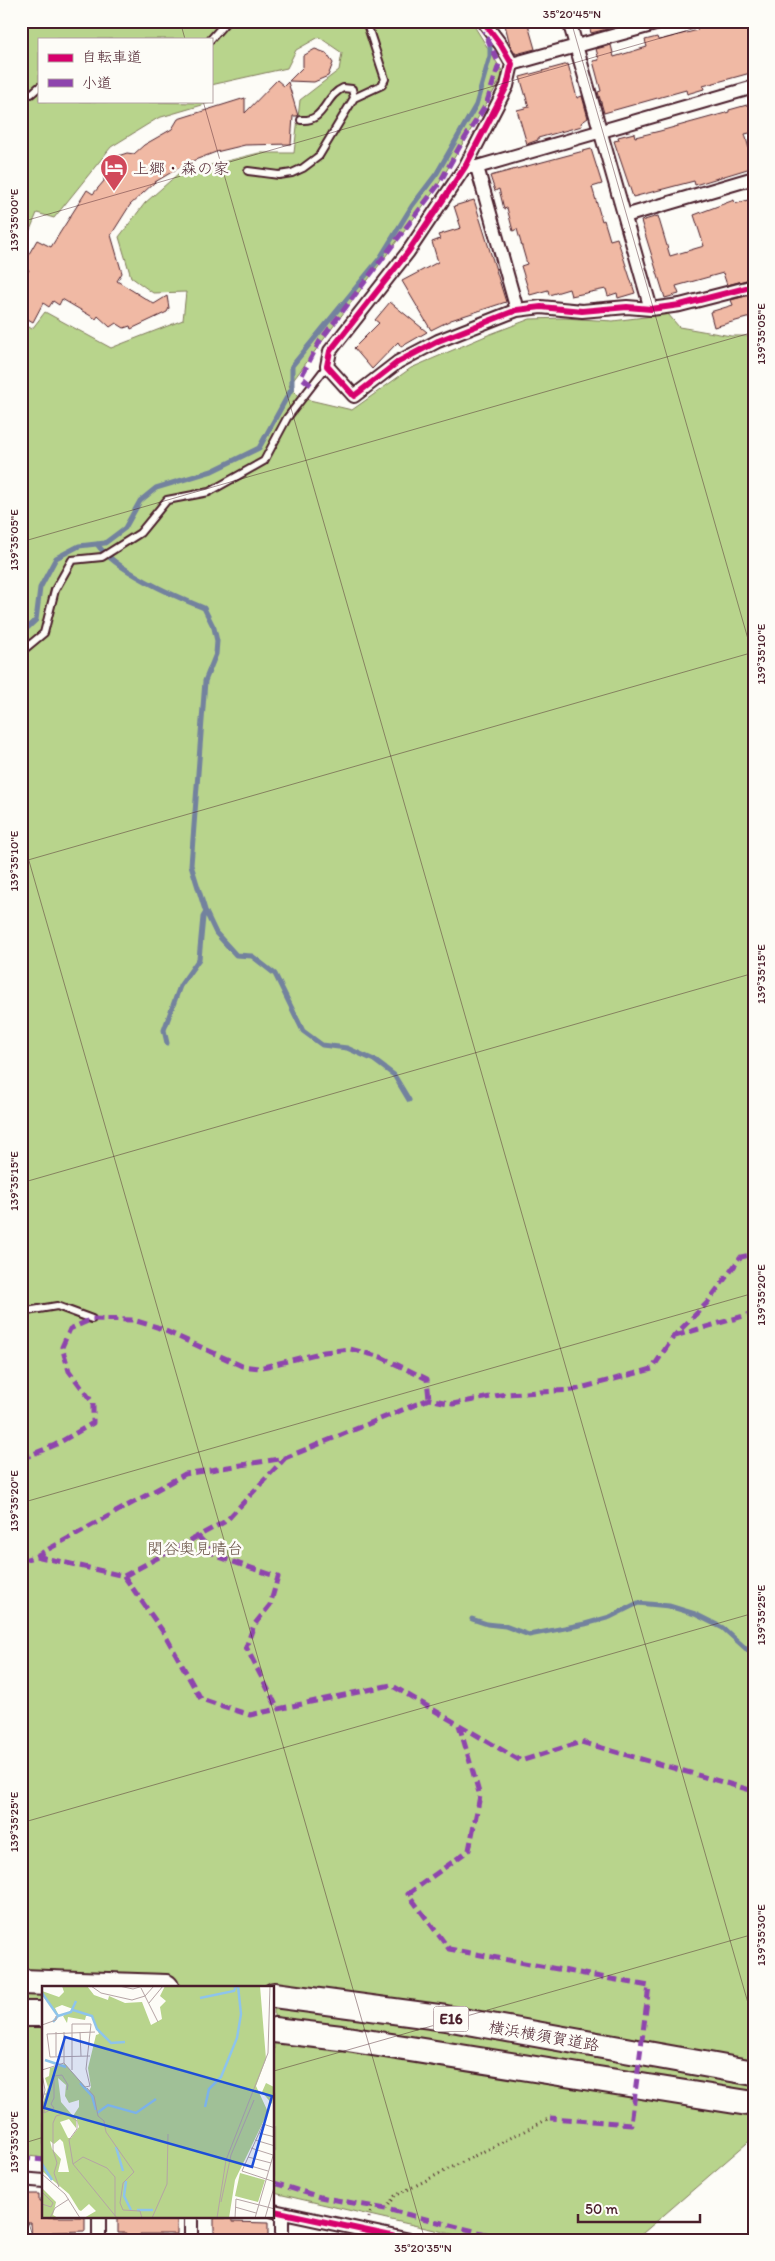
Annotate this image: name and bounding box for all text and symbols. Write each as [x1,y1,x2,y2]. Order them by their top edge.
text: 35°20'45"N [543,7,601,21]
legend [38,38,212,102]
text: 自転車道 [82,48,142,66]
text: 小道 [82,74,112,92]
hotel icon: 上郷・森の家 [99,153,129,192]
place label: 上郷・森の家 [133,159,229,178]
text: 139°35'00"E [7,188,21,251]
text: 139°35'05"E [754,303,768,365]
text: 139°35'05"E [7,509,21,571]
text: 139°35'10"E [754,623,768,684]
text: 139°35'10"E [7,830,21,891]
text: 139°35'15"E [754,944,768,1004]
text: 139°35'15"E [7,1151,21,1211]
text: 139°35'20"E [754,1264,768,1326]
text: 139°35'20"E [7,1470,21,1532]
park label: 関谷奥見晴台 [147,1539,243,1558]
text: 139°35'25"E [754,1584,768,1645]
text: 139°35'25"E [7,1791,21,1852]
text: 139°35'30"E [754,1904,768,1966]
inset map [42,1986,275,2218]
road number: E16 [434,2006,468,2032]
street label: 横浜横須賀道路 [487,2017,601,2055]
text: 139°35'30"E [7,2111,21,2173]
scale bar [578,2191,700,2223]
text: 50 m [585,2200,618,2218]
text: 35°20'35"N [394,2241,452,2255]

